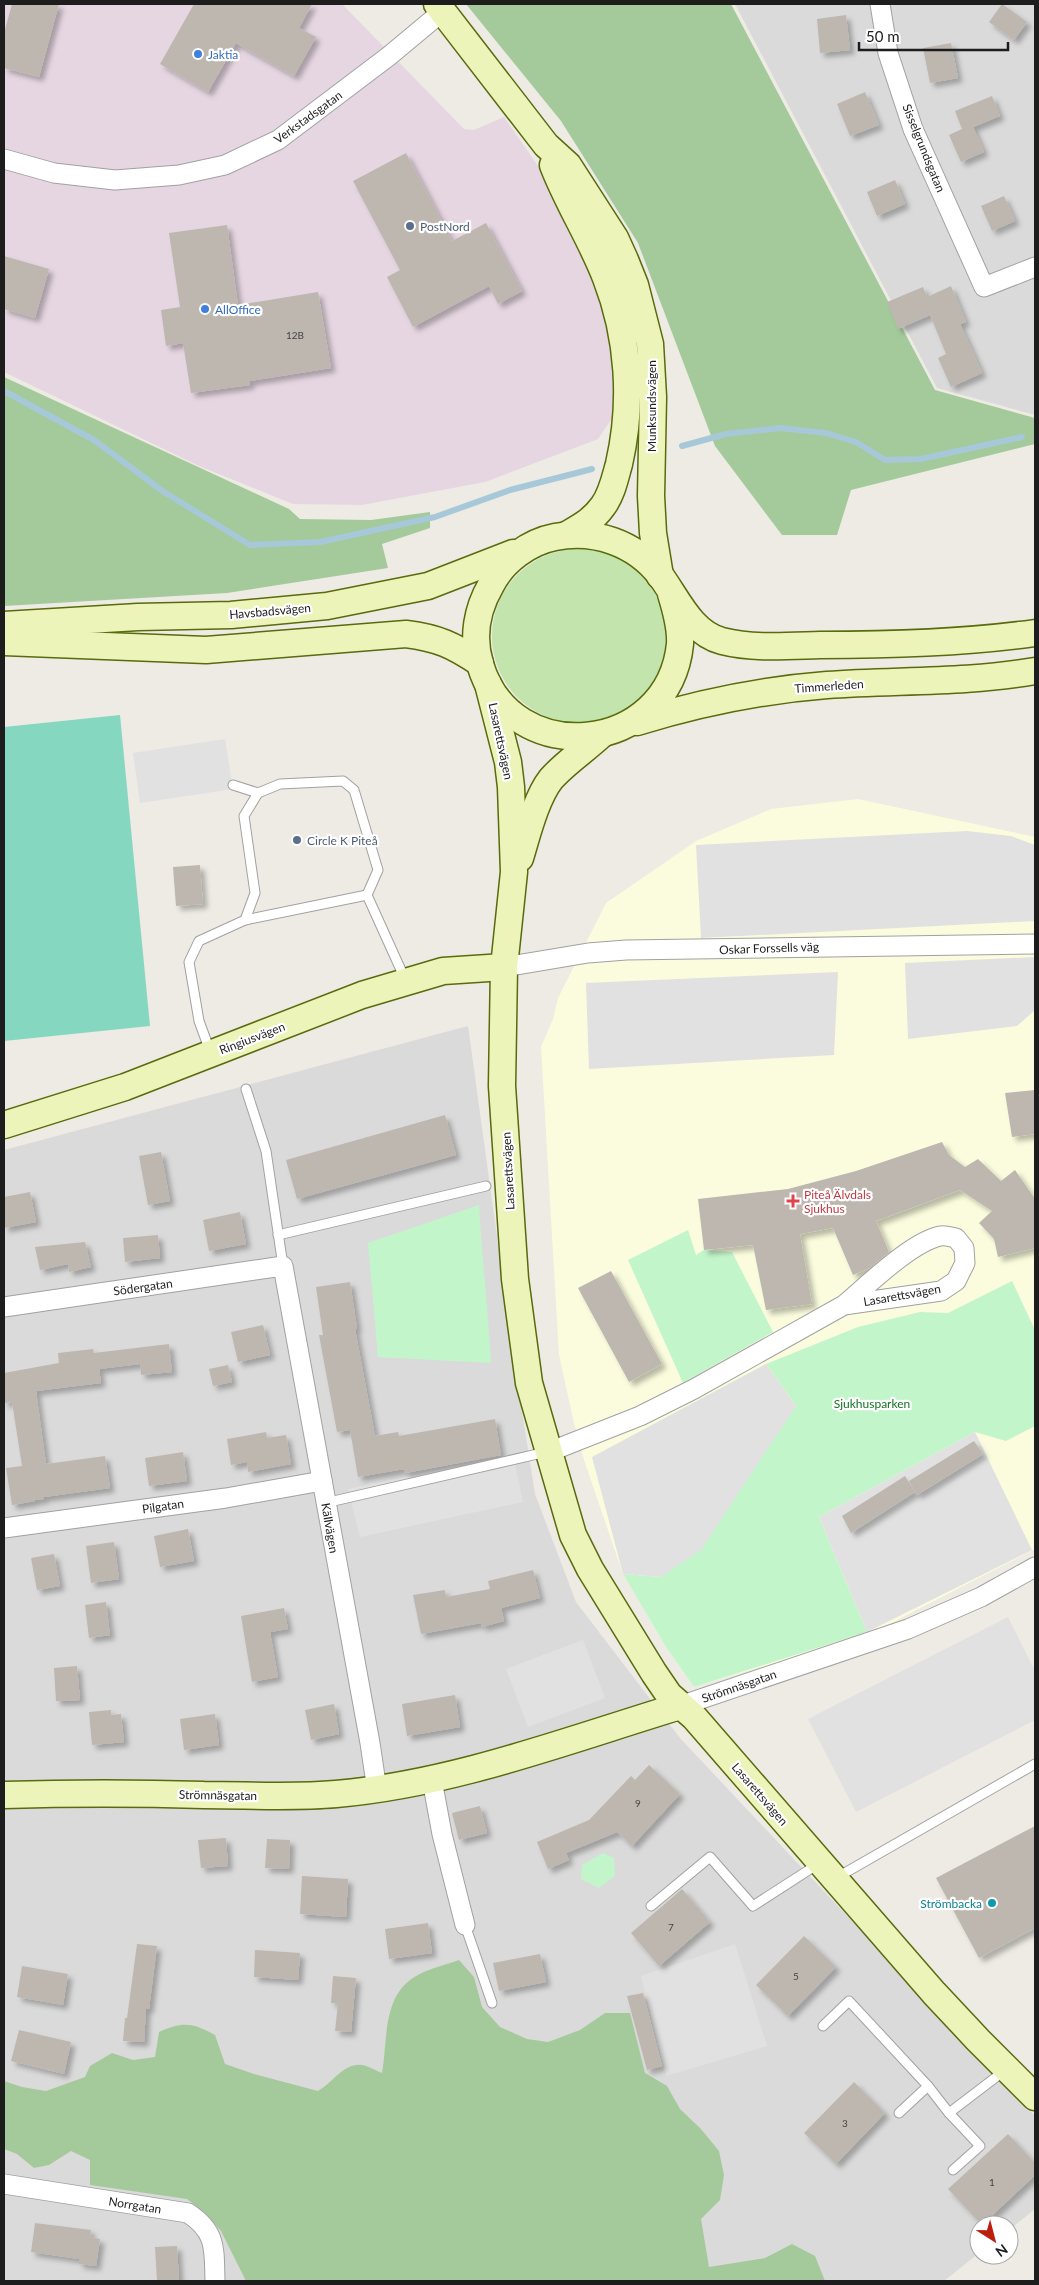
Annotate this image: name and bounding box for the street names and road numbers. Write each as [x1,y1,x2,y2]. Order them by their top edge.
street label: Verkstadsgatan [271,87,345,147]
street label: Sisselgrundsgatan [899,102,949,194]
street label: Munksundsvägen [644,360,659,452]
street label: Havsbadsvägen [229,600,311,622]
street label: Timmerleden [794,676,864,696]
street label: Lasarettsvägen [486,701,516,781]
street label: Oskar Forssells väg [719,939,819,957]
street label: Ringiusvägen [217,1019,287,1057]
street label: Lasarettsvägen [498,1132,518,1210]
street label: Södergatan [112,1275,174,1299]
street label: Lasarettsvägen [862,1281,942,1309]
street label: Pilgatan [141,1496,185,1516]
street label: Källvägen [318,1502,342,1554]
street label: Strömnäsgatan [700,1666,778,1706]
street label: Lasarettsvägen [729,1760,791,1828]
street label: Strömnäsgatan [179,1787,257,1803]
street label: Norrgatan [107,2193,163,2217]

